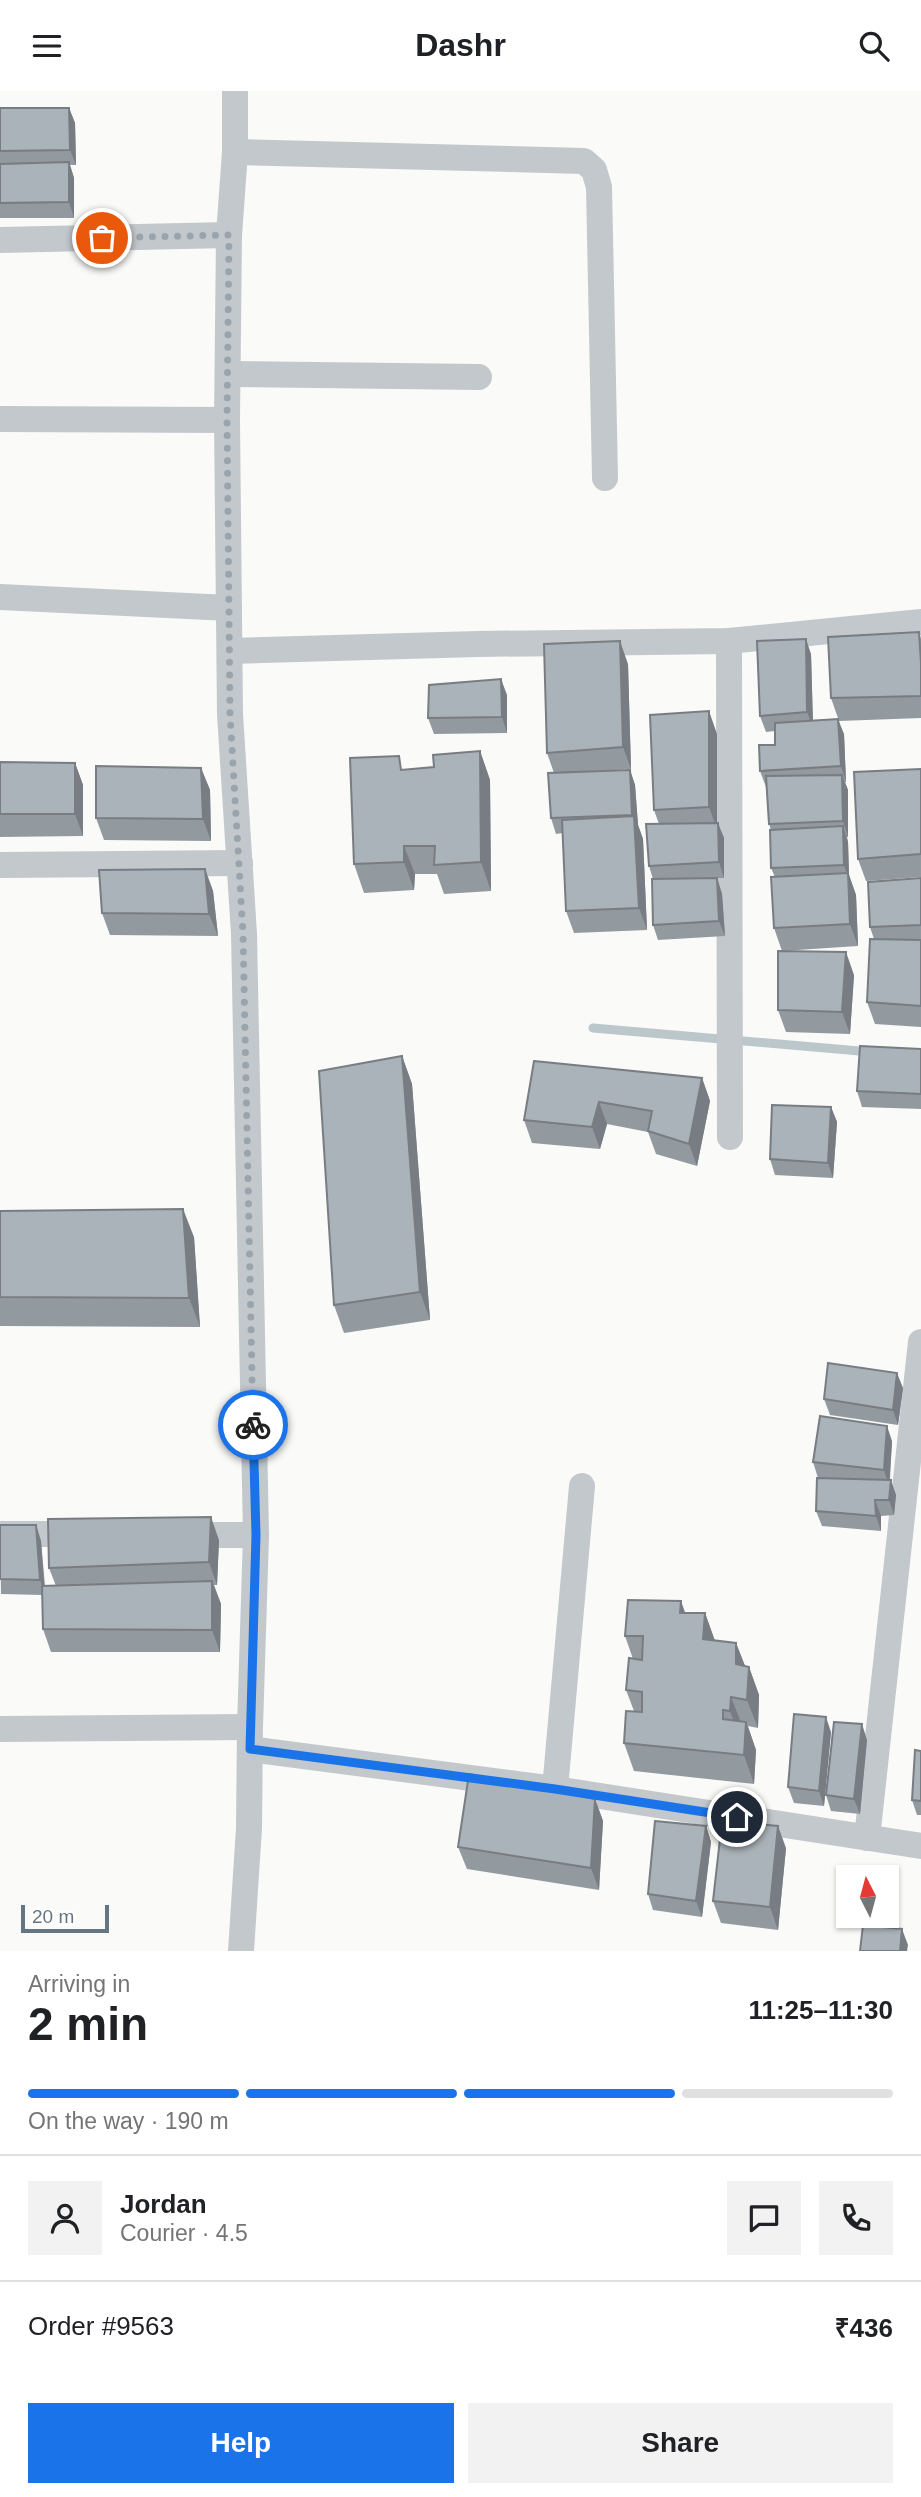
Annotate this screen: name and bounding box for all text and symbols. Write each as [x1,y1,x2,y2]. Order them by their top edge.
icon: menu [28,27,66,65]
text: Dashr [415,27,506,63]
icon: search [855,27,893,65]
pin [72,208,132,268]
icon: bag [83,219,121,257]
courier [218,1390,288,1460]
icon: bike [234,1406,272,1444]
pin [707,1787,767,1847]
icon: home [718,1798,756,1836]
north arrow [836,1865,900,1929]
map controls [836,1865,899,1928]
scale bar [21,1902,108,1934]
text: 20 m [32,1906,74,1927]
text: Arriving in [28,1971,130,1997]
text: 11:25–11:30 [748,1995,893,2025]
text: 2 min [28,1998,148,2050]
text: On the way · 190 m [28,2108,229,2134]
button: person [28,2181,102,2255]
button: chat [727,2181,801,2255]
button: phone [819,2181,893,2255]
text: Jordan [120,2189,207,2219]
text: Courier · 4.5 [120,2220,248,2246]
text: Order #9563 [28,2311,174,2341]
text: ₹436 [835,2313,893,2343]
button: Help [28,2403,454,2483]
button: Share [468,2403,893,2483]

